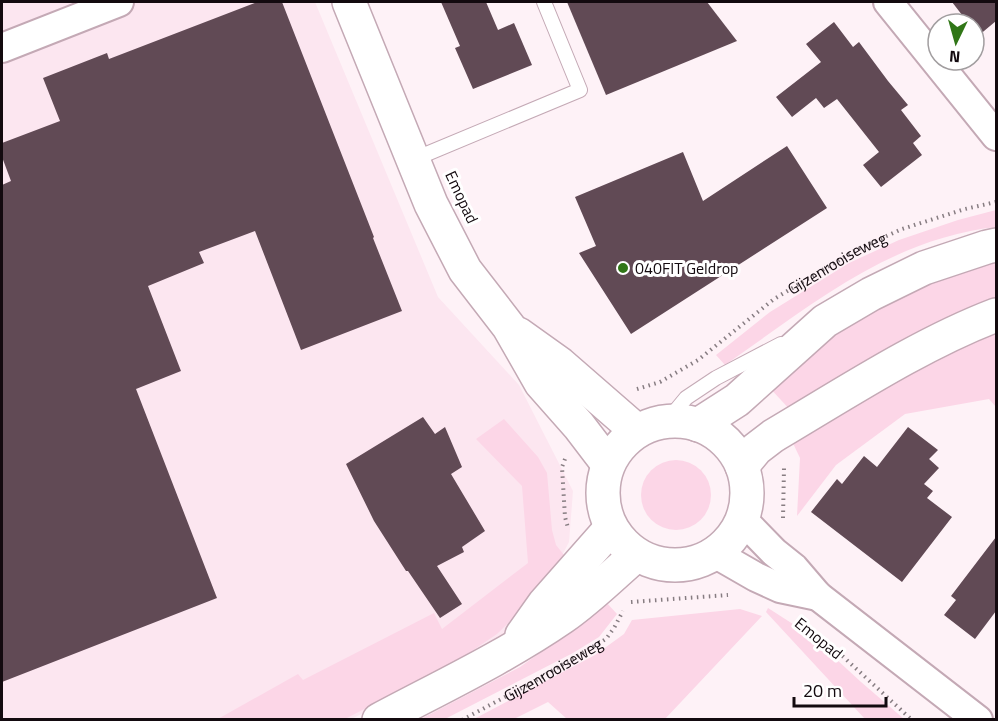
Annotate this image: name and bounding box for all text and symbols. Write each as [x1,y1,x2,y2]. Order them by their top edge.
north arrow [926,12,986,72]
text: N [948,45,961,69]
street label: Emopad [439,167,485,227]
street label: Gijzenrooiseweg [783,226,890,300]
place label: 040FIT Geldrop [635,256,739,280]
marker: 040FIT Geldrop [616,261,630,275]
street label: Emopad [790,611,848,665]
street label: Gijzenrooiseweg [499,632,607,708]
scale bar [794,670,886,708]
text: 20 m [803,677,842,704]

